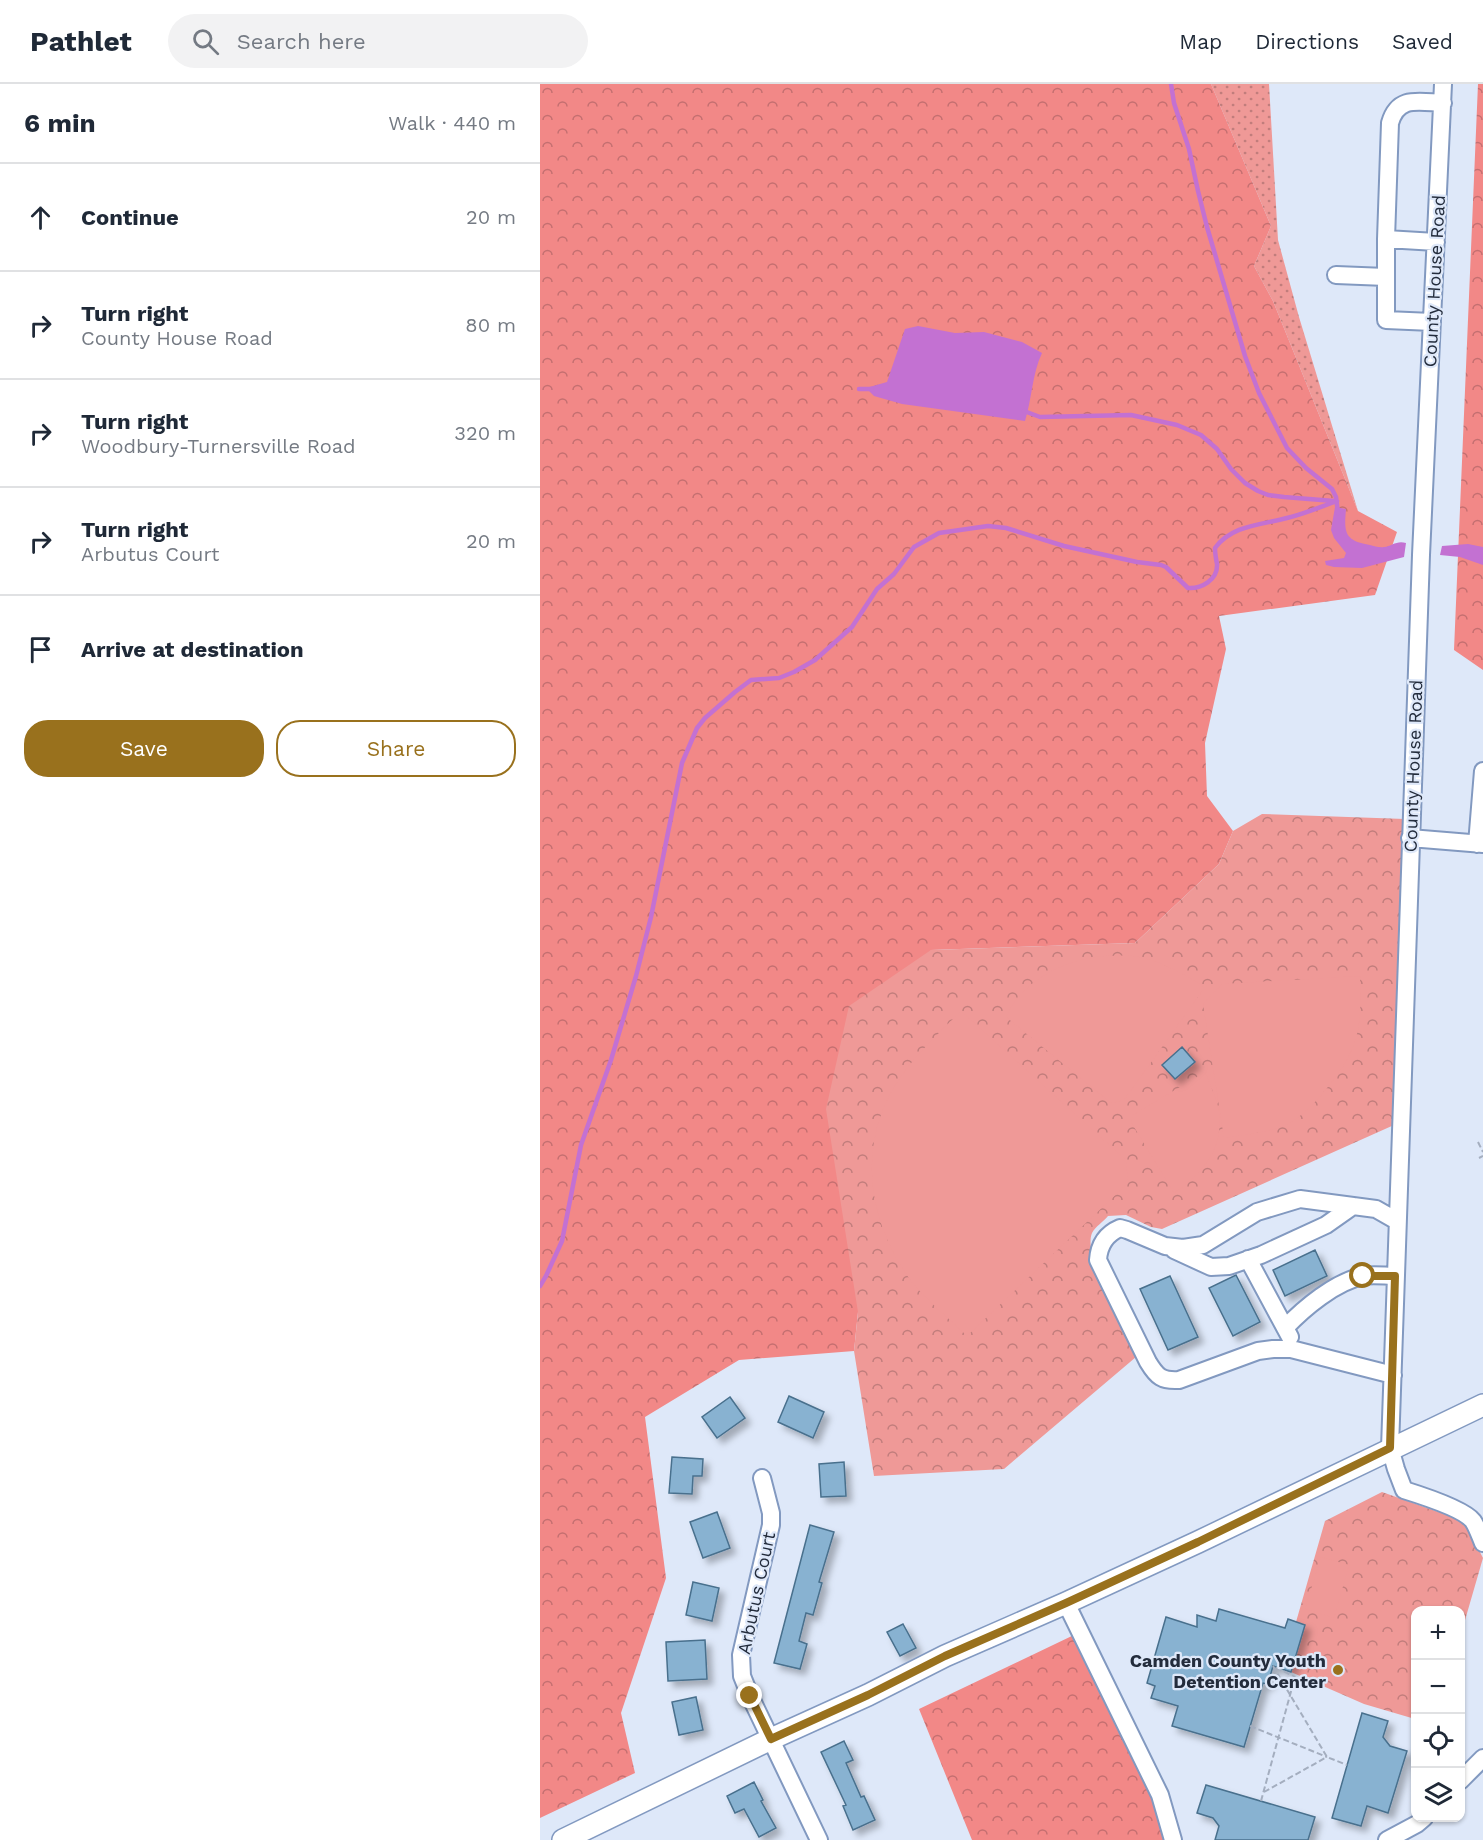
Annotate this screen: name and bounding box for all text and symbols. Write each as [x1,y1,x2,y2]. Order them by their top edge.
search box [168,14,588,68]
text: Pathlet [30,25,132,58]
icon: search [189,25,222,58]
text: Search here [237,29,366,54]
text: Map [1179,29,1222,54]
text: Directions [1255,29,1359,54]
text: Saved [1392,29,1453,54]
text: 6 min [24,108,96,138]
text: Walk · 440 m [388,111,516,135]
street label: County House Road [1419,194,1449,368]
icon: ahead [24,201,57,234]
text: Continue [81,205,179,230]
text: 20 m [466,205,516,229]
text: Turn right [81,301,188,326]
icon: right [24,309,57,342]
text: 80 m [465,313,516,337]
text: County House Road [81,326,273,350]
text: Turn right [81,409,188,434]
icon: right [24,417,57,450]
text: 320 m [454,421,516,445]
text: Woodbury-Turnersville Road [81,434,356,458]
text: Turn right [81,517,188,542]
icon: right [24,525,57,558]
text: 20 m [466,529,516,553]
text: Arbutus Court [81,542,219,566]
icon: arrive [24,633,57,666]
text: Arrive at destination [81,637,304,662]
street label: County House Road [1399,679,1427,853]
button: Save [24,720,264,777]
button: Share [276,720,516,777]
route start [1349,1262,1375,1288]
street label: Arbutus Court [733,1529,779,1656]
map controls [1411,1606,1465,1822]
button: + [1411,1606,1465,1660]
place label: Camden County Youth Detention Center [1130,1650,1326,1692]
button: − [1411,1660,1465,1714]
marker: Camden County Youth Detention Center [1331,1663,1345,1677]
route end [736,1682,762,1708]
button: locate [1411,1714,1465,1768]
button: layers [1411,1768,1465,1822]

